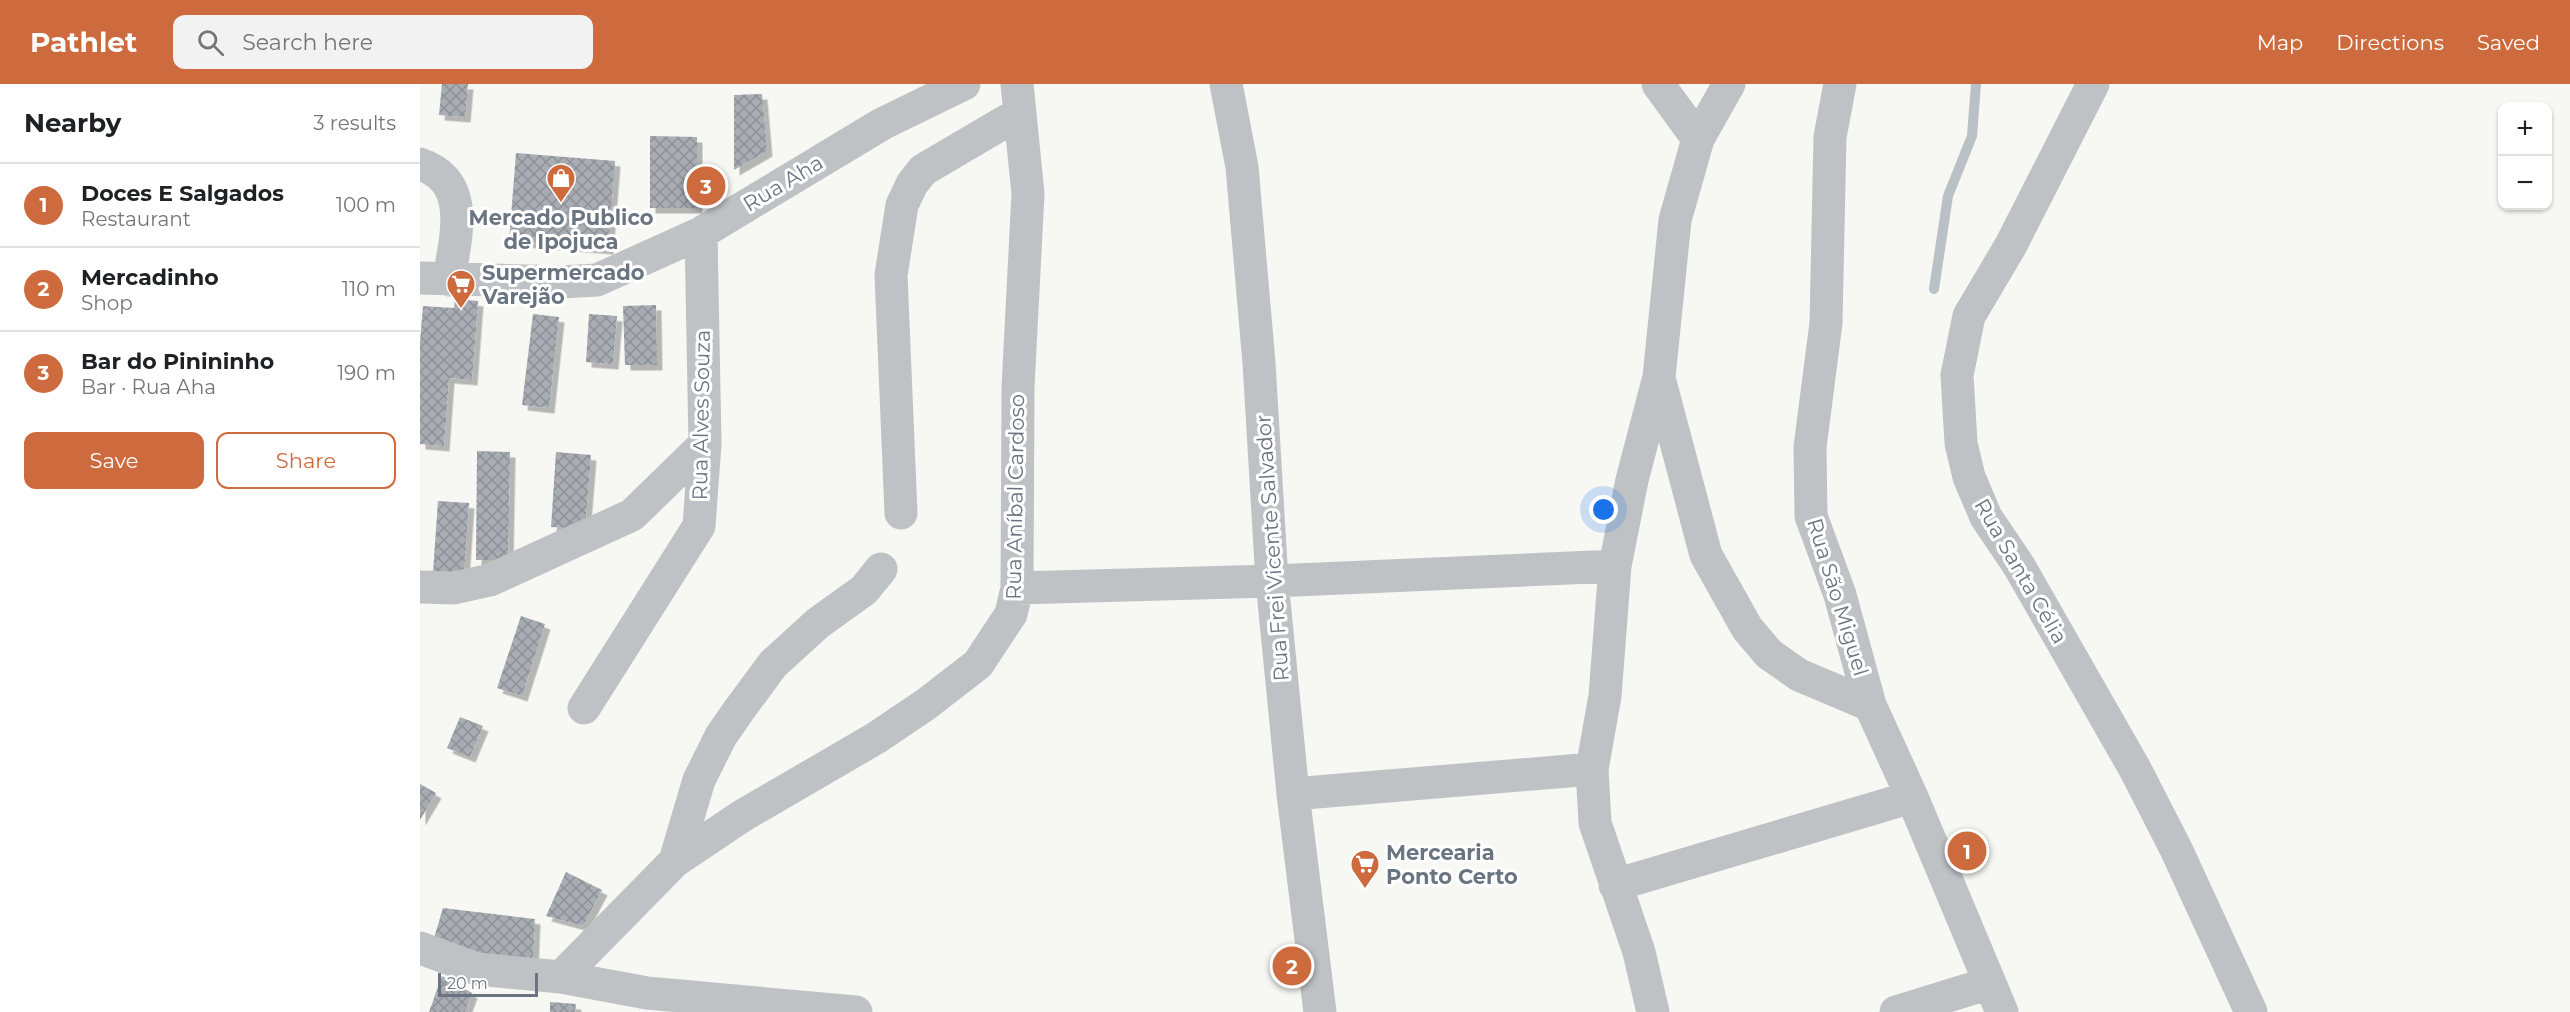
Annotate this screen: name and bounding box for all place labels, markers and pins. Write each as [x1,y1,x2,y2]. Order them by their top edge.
shop icon: Mercado Publico de Ipojuca [545,162,577,204]
pin: 3 [686,164,726,208]
place label: Mercado Publico de Ipojuca [469,205,654,254]
place label: Supermercado Varejão [481,260,645,309]
supermarket icon: Supermercado Varejão [445,268,477,310]
pin: 1 [1948,828,1986,873]
place label: Mercearia Ponto Certo [1386,840,1518,889]
supermarket icon: Mercearia Ponto Certo [1349,848,1381,890]
pin: 2 [1272,944,1312,988]

